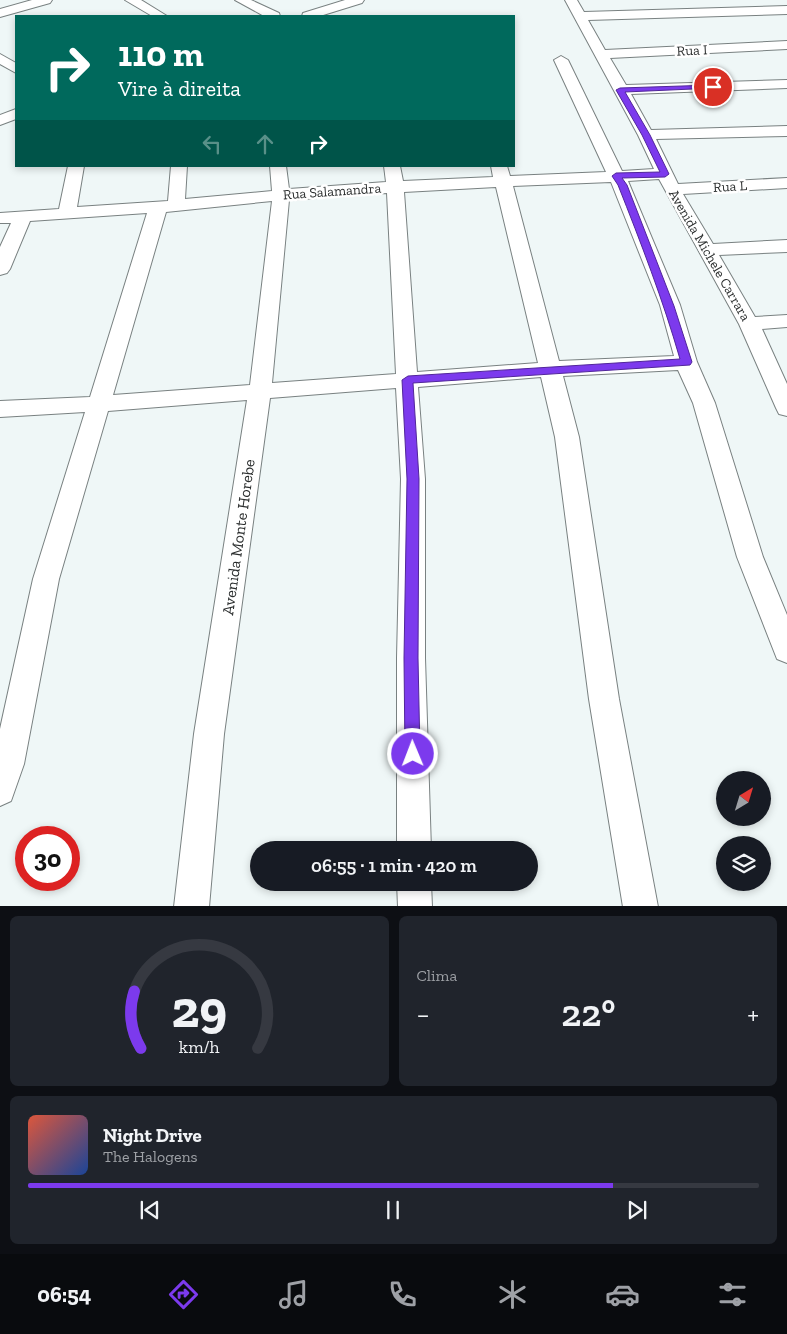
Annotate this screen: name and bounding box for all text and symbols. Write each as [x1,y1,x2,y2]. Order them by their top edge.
text: 110 m [118,33,204,75]
icon: right [35,35,100,100]
street label: Rua I [676,41,708,60]
pin [692,66,734,108]
icon: arrive [699,73,727,101]
text: Vire à direita [118,75,241,102]
icon: left [198,130,226,158]
icon: ahead [251,130,279,158]
icon: right [304,130,332,158]
street label: Rua L [713,177,748,196]
street label: Rua Salamandra [282,180,382,203]
street label: Avenida Michele Carrara [665,186,754,324]
street label: Avenida Monte Horebe [218,458,259,616]
position arrow [386,727,438,779]
north arrow [716,771,771,826]
map controls [716,771,771,891]
speed limit sign: 30 [15,826,80,891]
button: layers [716,836,771,891]
text: 06:55 · 1 min · 420 m [311,854,477,877]
text: Clima [417,966,457,985]
text: 29 [171,978,227,1040]
text: 22° [561,990,616,1036]
text: − [417,998,430,1031]
text: + [747,998,759,1031]
text: km/h [179,1036,220,1058]
text: Night Drive [103,1124,202,1147]
text: The Halogens [103,1147,198,1166]
icon: previous [136,1196,164,1224]
icon: pause [379,1196,407,1224]
icon: next [623,1196,651,1224]
icon: directions [166,1277,201,1312]
icon: music [276,1277,311,1312]
icon: phone [385,1277,420,1312]
icon: climate [495,1277,530,1312]
icon: car [605,1277,640,1312]
icon: filters [715,1277,750,1312]
text: 06:54 [37,1281,91,1308]

